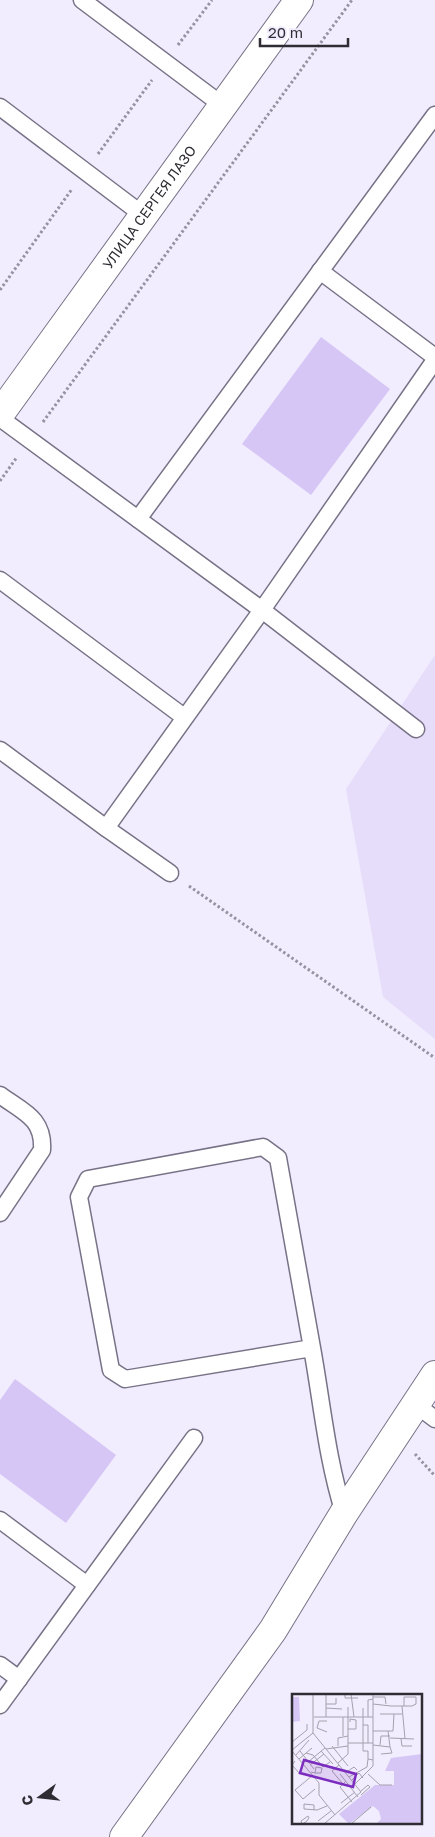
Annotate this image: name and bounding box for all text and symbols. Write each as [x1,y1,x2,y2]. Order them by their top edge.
scale bar [260,15,348,47]
text: 20 m [268,23,303,41]
street label: УЛИЦА СЕРГЕЯ ЛАЗО [99,142,199,272]
inset map [292,1694,422,1824]
north arrow [15,1772,65,1822]
text: С [17,1793,36,1808]

